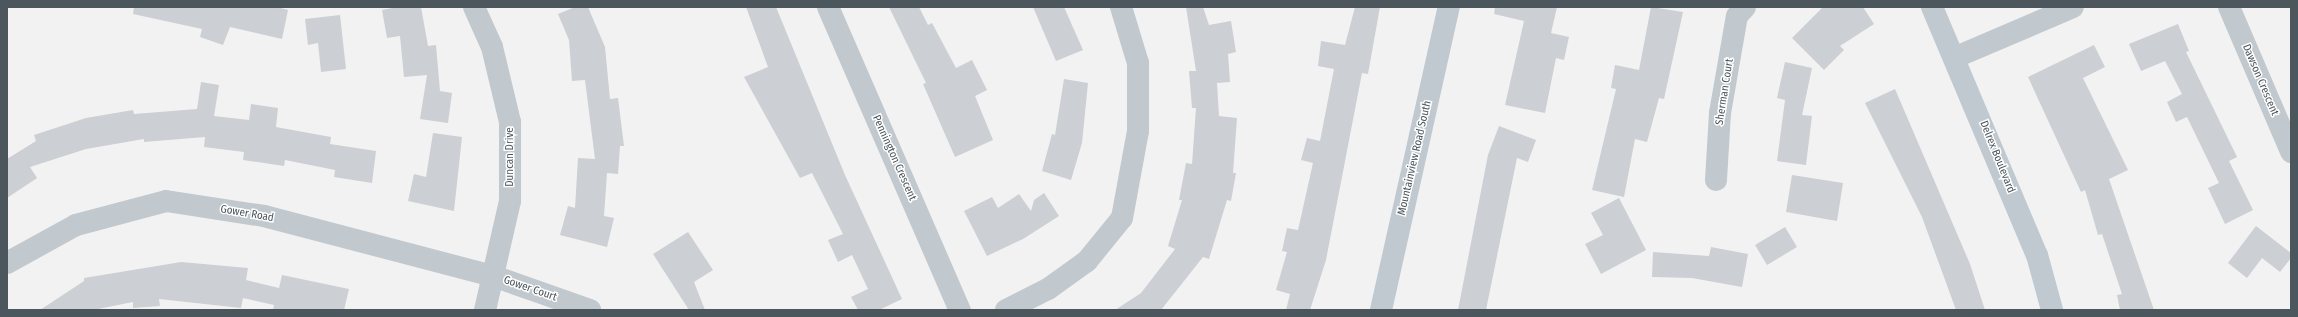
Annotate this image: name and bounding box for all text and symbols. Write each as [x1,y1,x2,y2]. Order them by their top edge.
street label: Dawson Crescent [2239,42,2281,118]
street label: Sherman Court [1713,58,1737,126]
street label: Mountainview Road South [1395,99,1435,217]
street label: Pennington Crescent [869,113,919,203]
street label: Delrex Boulevard [1977,119,2017,195]
street label: Duncan Drive [503,127,517,187]
street label: Gower Road [219,203,275,225]
street label: Gower Court [502,274,558,304]

